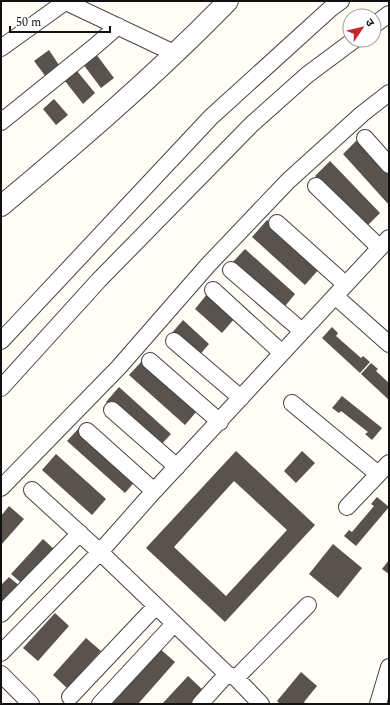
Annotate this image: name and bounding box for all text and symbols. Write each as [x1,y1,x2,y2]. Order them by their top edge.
scale bar [10,8,110,34]
north arrow [342,8,382,48]
text: 50 m [16,13,41,32]
text: उ [361,15,379,31]

